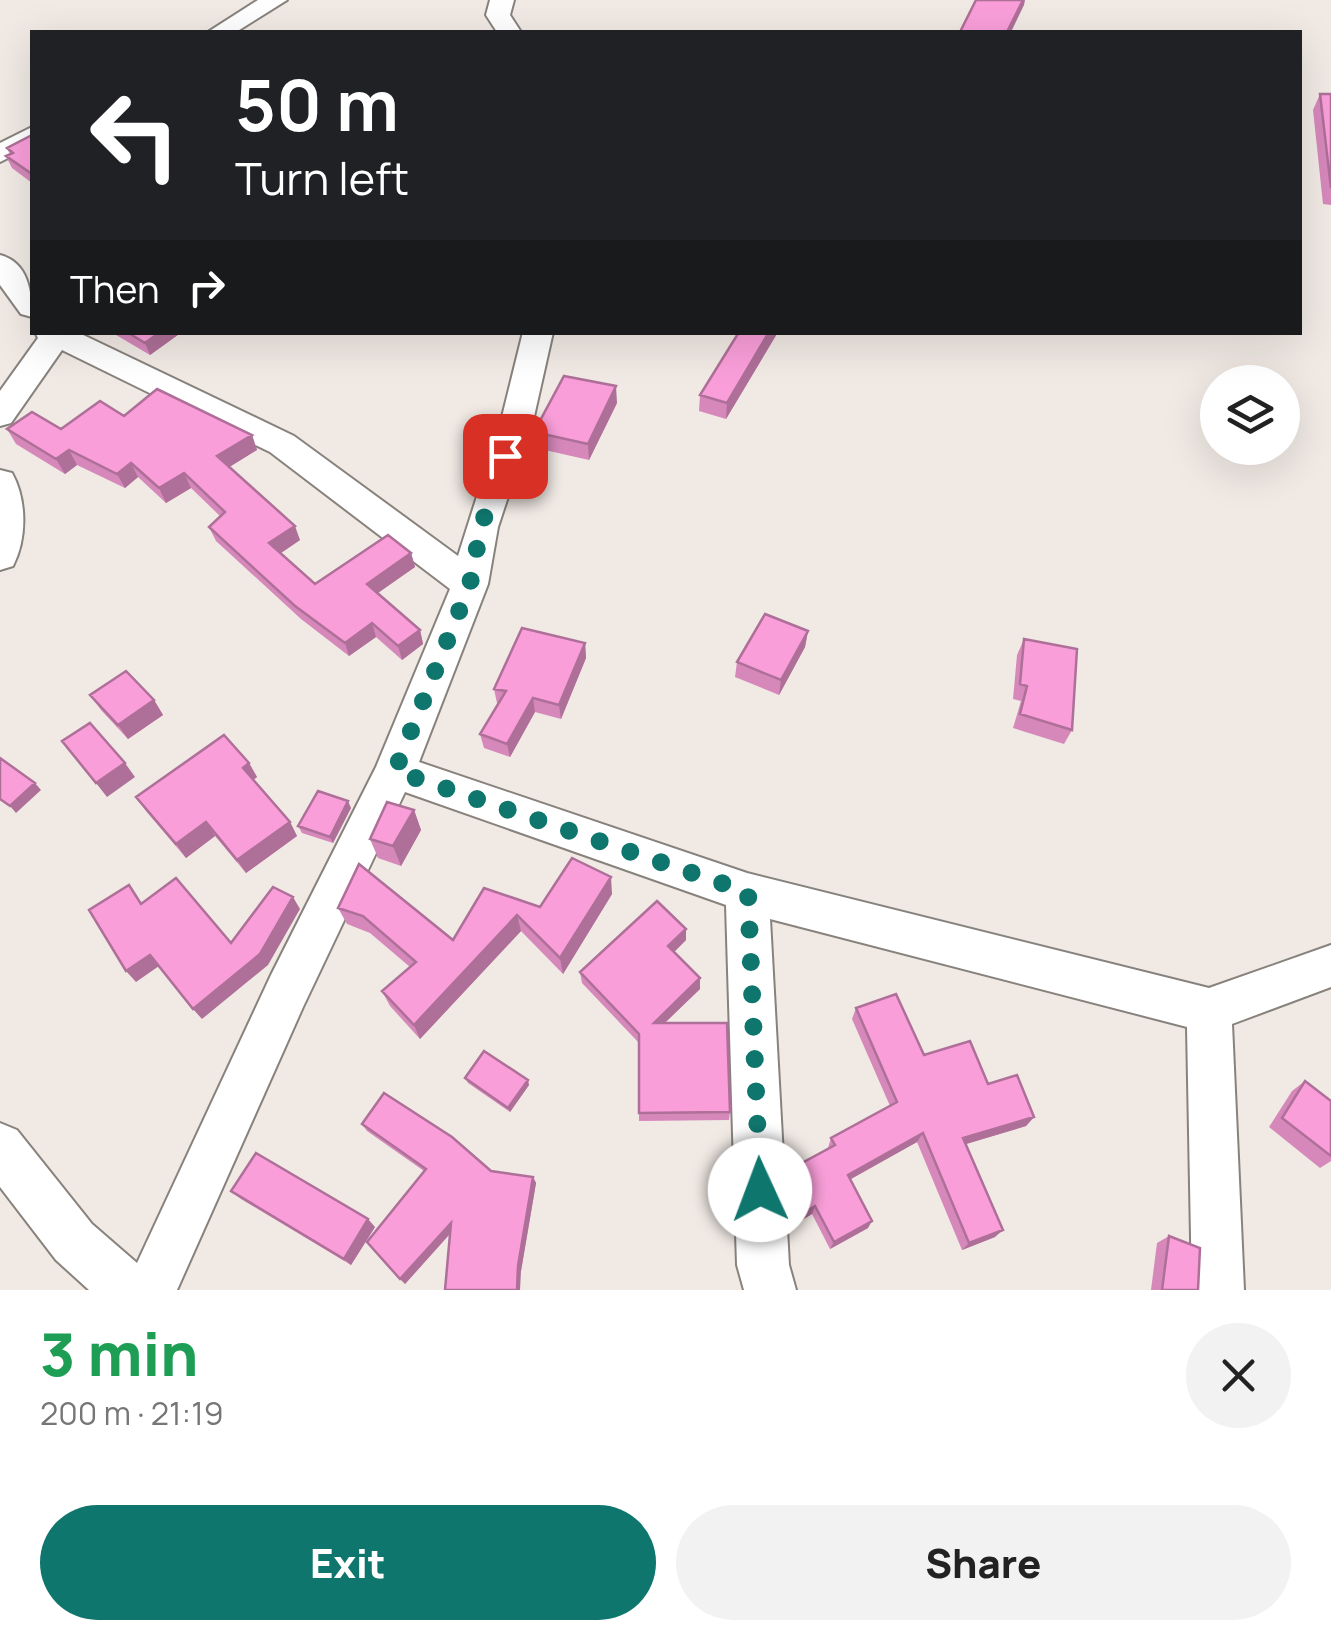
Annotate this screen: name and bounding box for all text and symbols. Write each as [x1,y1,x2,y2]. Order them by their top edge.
text: 50 m [235,56,399,152]
icon: left [70,70,200,200]
text: Turn left [235,147,409,209]
icon: right [179,260,234,315]
text: Then [70,262,159,314]
map controls [1200,365,1300,465]
button: layers [1200,365,1300,465]
pin [463,414,548,499]
icon: arrive [478,429,533,484]
position arrow [708,1138,812,1242]
text: 3 min [40,1312,198,1394]
button: close [1186,1323,1291,1428]
text: 200 m · 21:19 [40,1391,224,1435]
button: Exit [40,1505,656,1620]
button: Share [676,1505,1291,1620]

